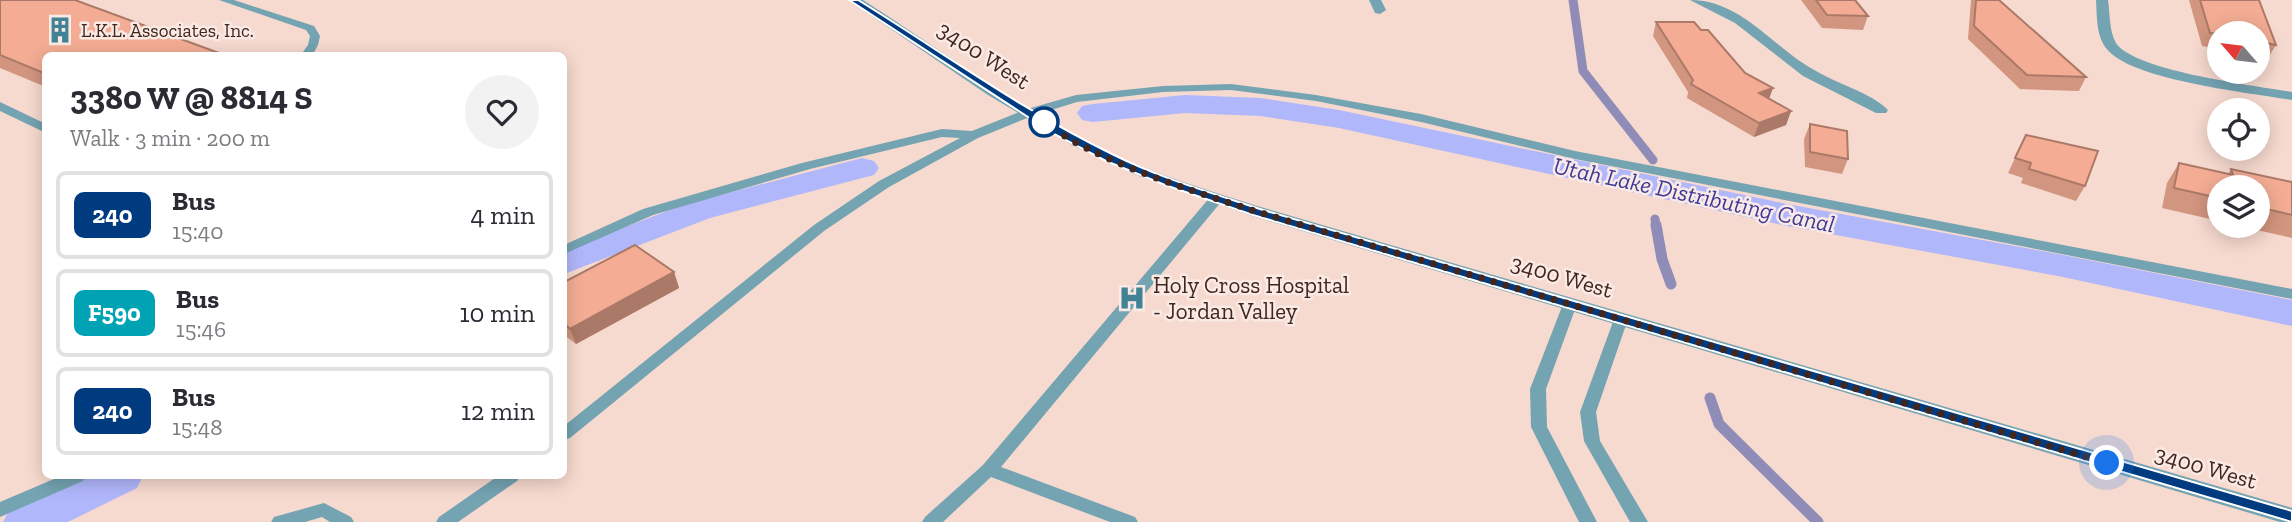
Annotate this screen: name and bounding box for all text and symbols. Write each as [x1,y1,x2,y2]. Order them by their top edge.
building icon: L.K.L. Associates, Inc. [45,15,75,45]
street label: 3400 West [933,15,1036,95]
place label: L.K.L. Associates, Inc. [81,19,254,42]
north arrow [2207,21,2270,84]
map controls [2207,21,2270,238]
button: heart [465,75,539,149]
text: 3380 W @ 8814 S [70,78,313,117]
button: locate [2207,98,2270,161]
unlabelled marker [1029,107,1059,137]
text: Walk · 3 min · 200 m [70,124,270,152]
water label: Utah Lake Distributing Canal [1551,151,1837,239]
button: layers [2207,175,2270,238]
text: Bus [172,185,215,217]
text: 4 min [470,199,535,231]
text: 240 [92,200,133,229]
text: 15:40 [172,217,223,245]
street label: 3400 West [1508,248,1617,304]
place label: Holy Cross Hospital - Jordan Valley [1153,271,1349,325]
text: Bus [176,283,219,315]
hospital icon: Holy Cross Hospital - Jordan Valley [1117,283,1147,313]
text: 10 min [459,297,535,329]
text: F590 [88,298,141,327]
text: 15:46 [176,315,226,343]
text: Bus [172,381,215,413]
text: 12 min [461,395,535,427]
text: 240 [92,396,133,425]
text: 15:48 [172,413,223,441]
street label: 3400 West [2152,439,2261,495]
your location [2089,445,2124,480]

